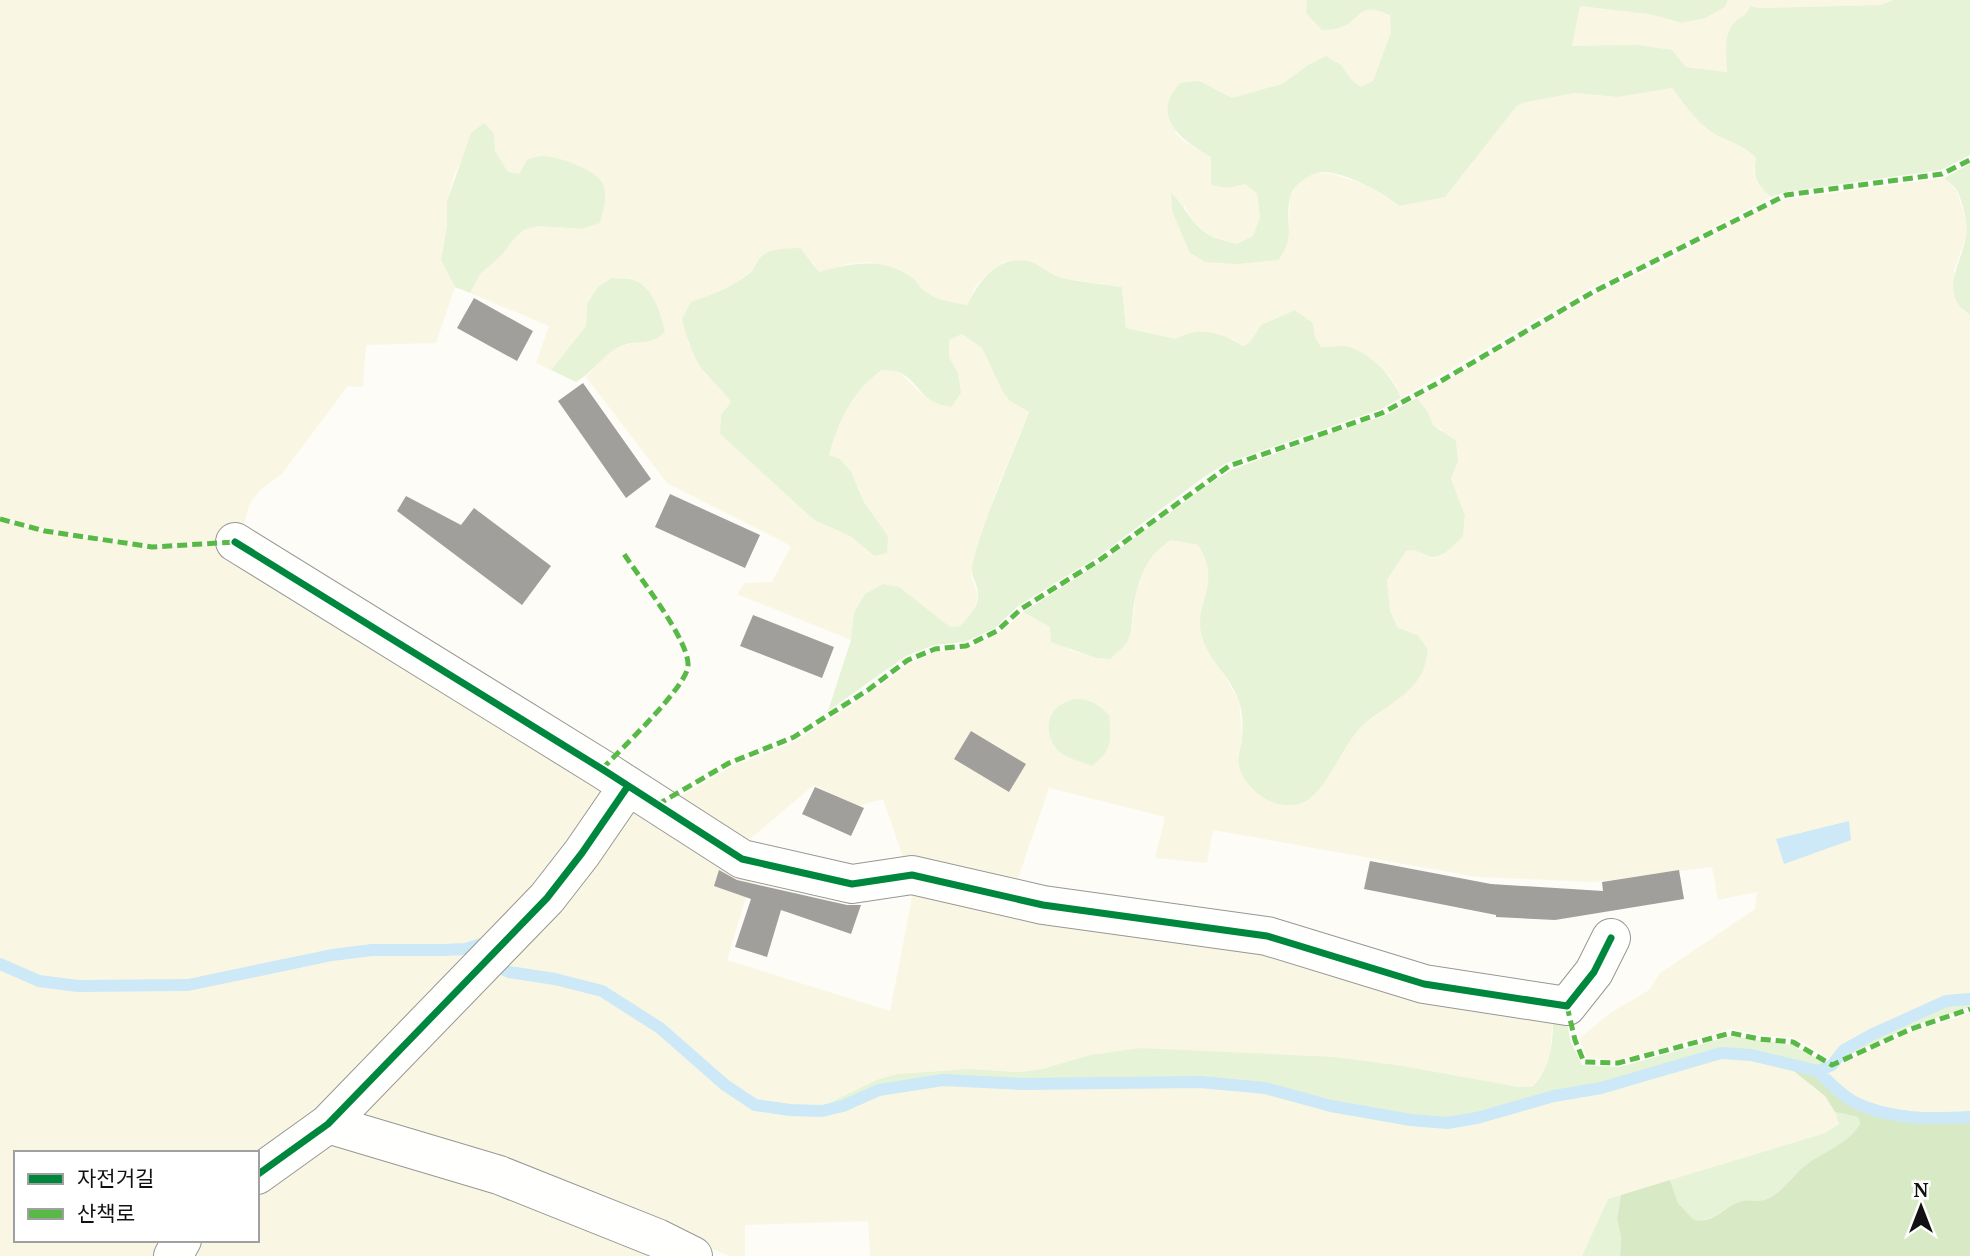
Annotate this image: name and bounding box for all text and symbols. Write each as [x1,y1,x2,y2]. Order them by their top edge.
legend [14,1151,259,1242]
text: 자전거길 [77,1164,154,1192]
north arrow [1886,1172,1956,1242]
text: N [1914,1177,1929,1203]
text: 산책로 [77,1199,135,1227]

